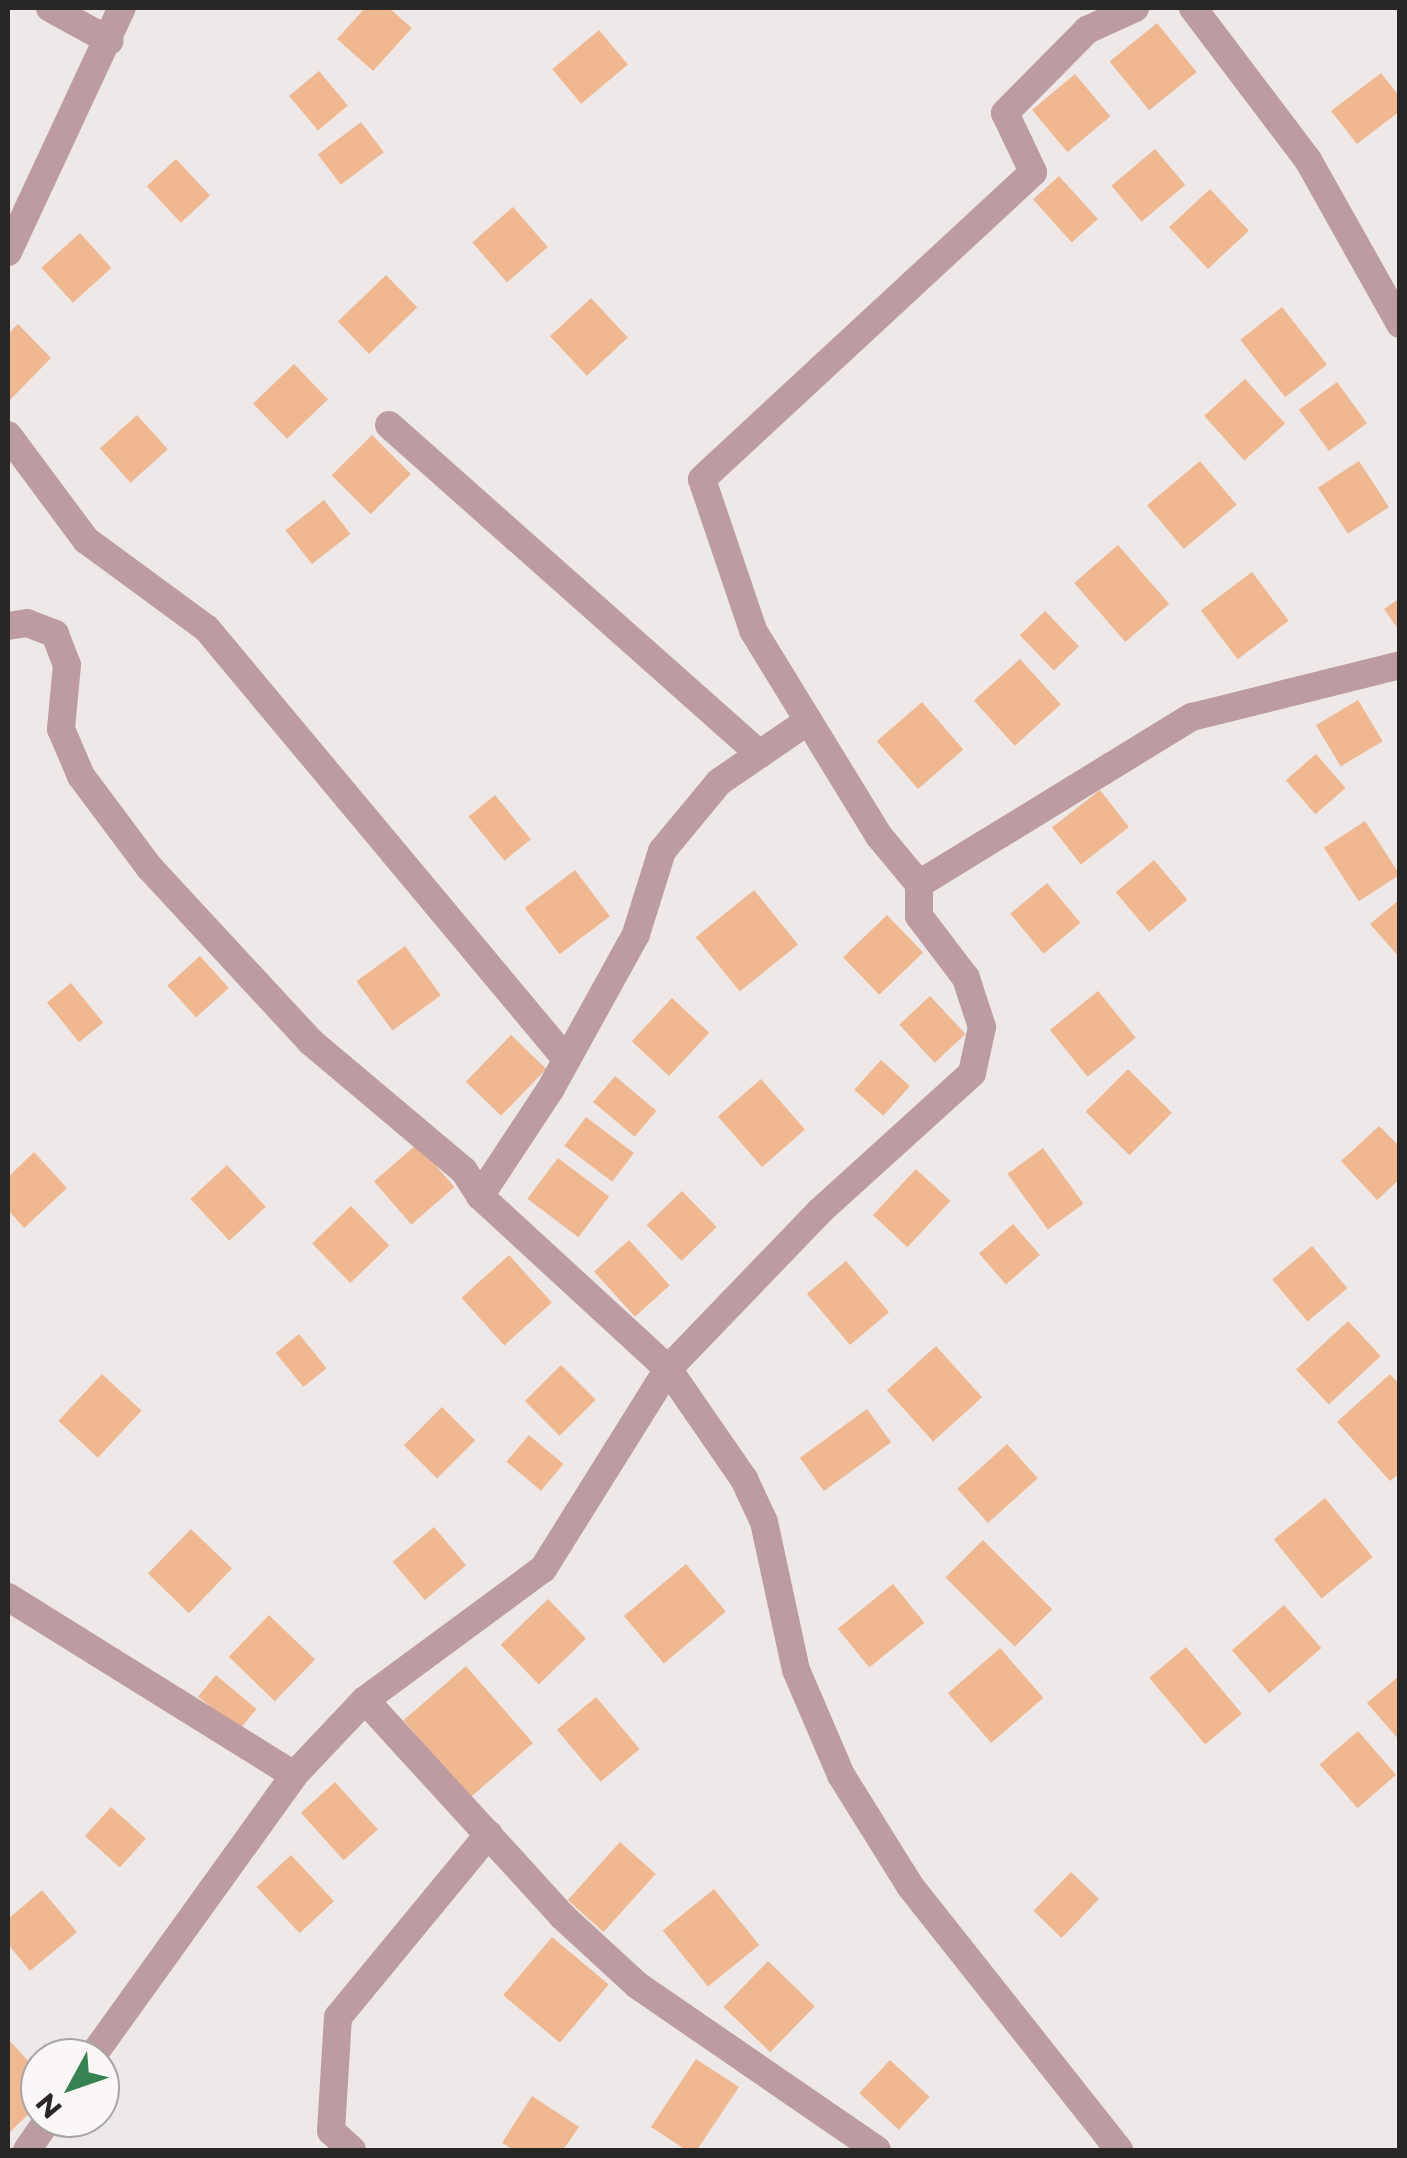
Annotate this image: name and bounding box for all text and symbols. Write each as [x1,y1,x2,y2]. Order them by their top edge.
north arrow [20,2038,120,2138]
text: N [28,2086,69,2126]

